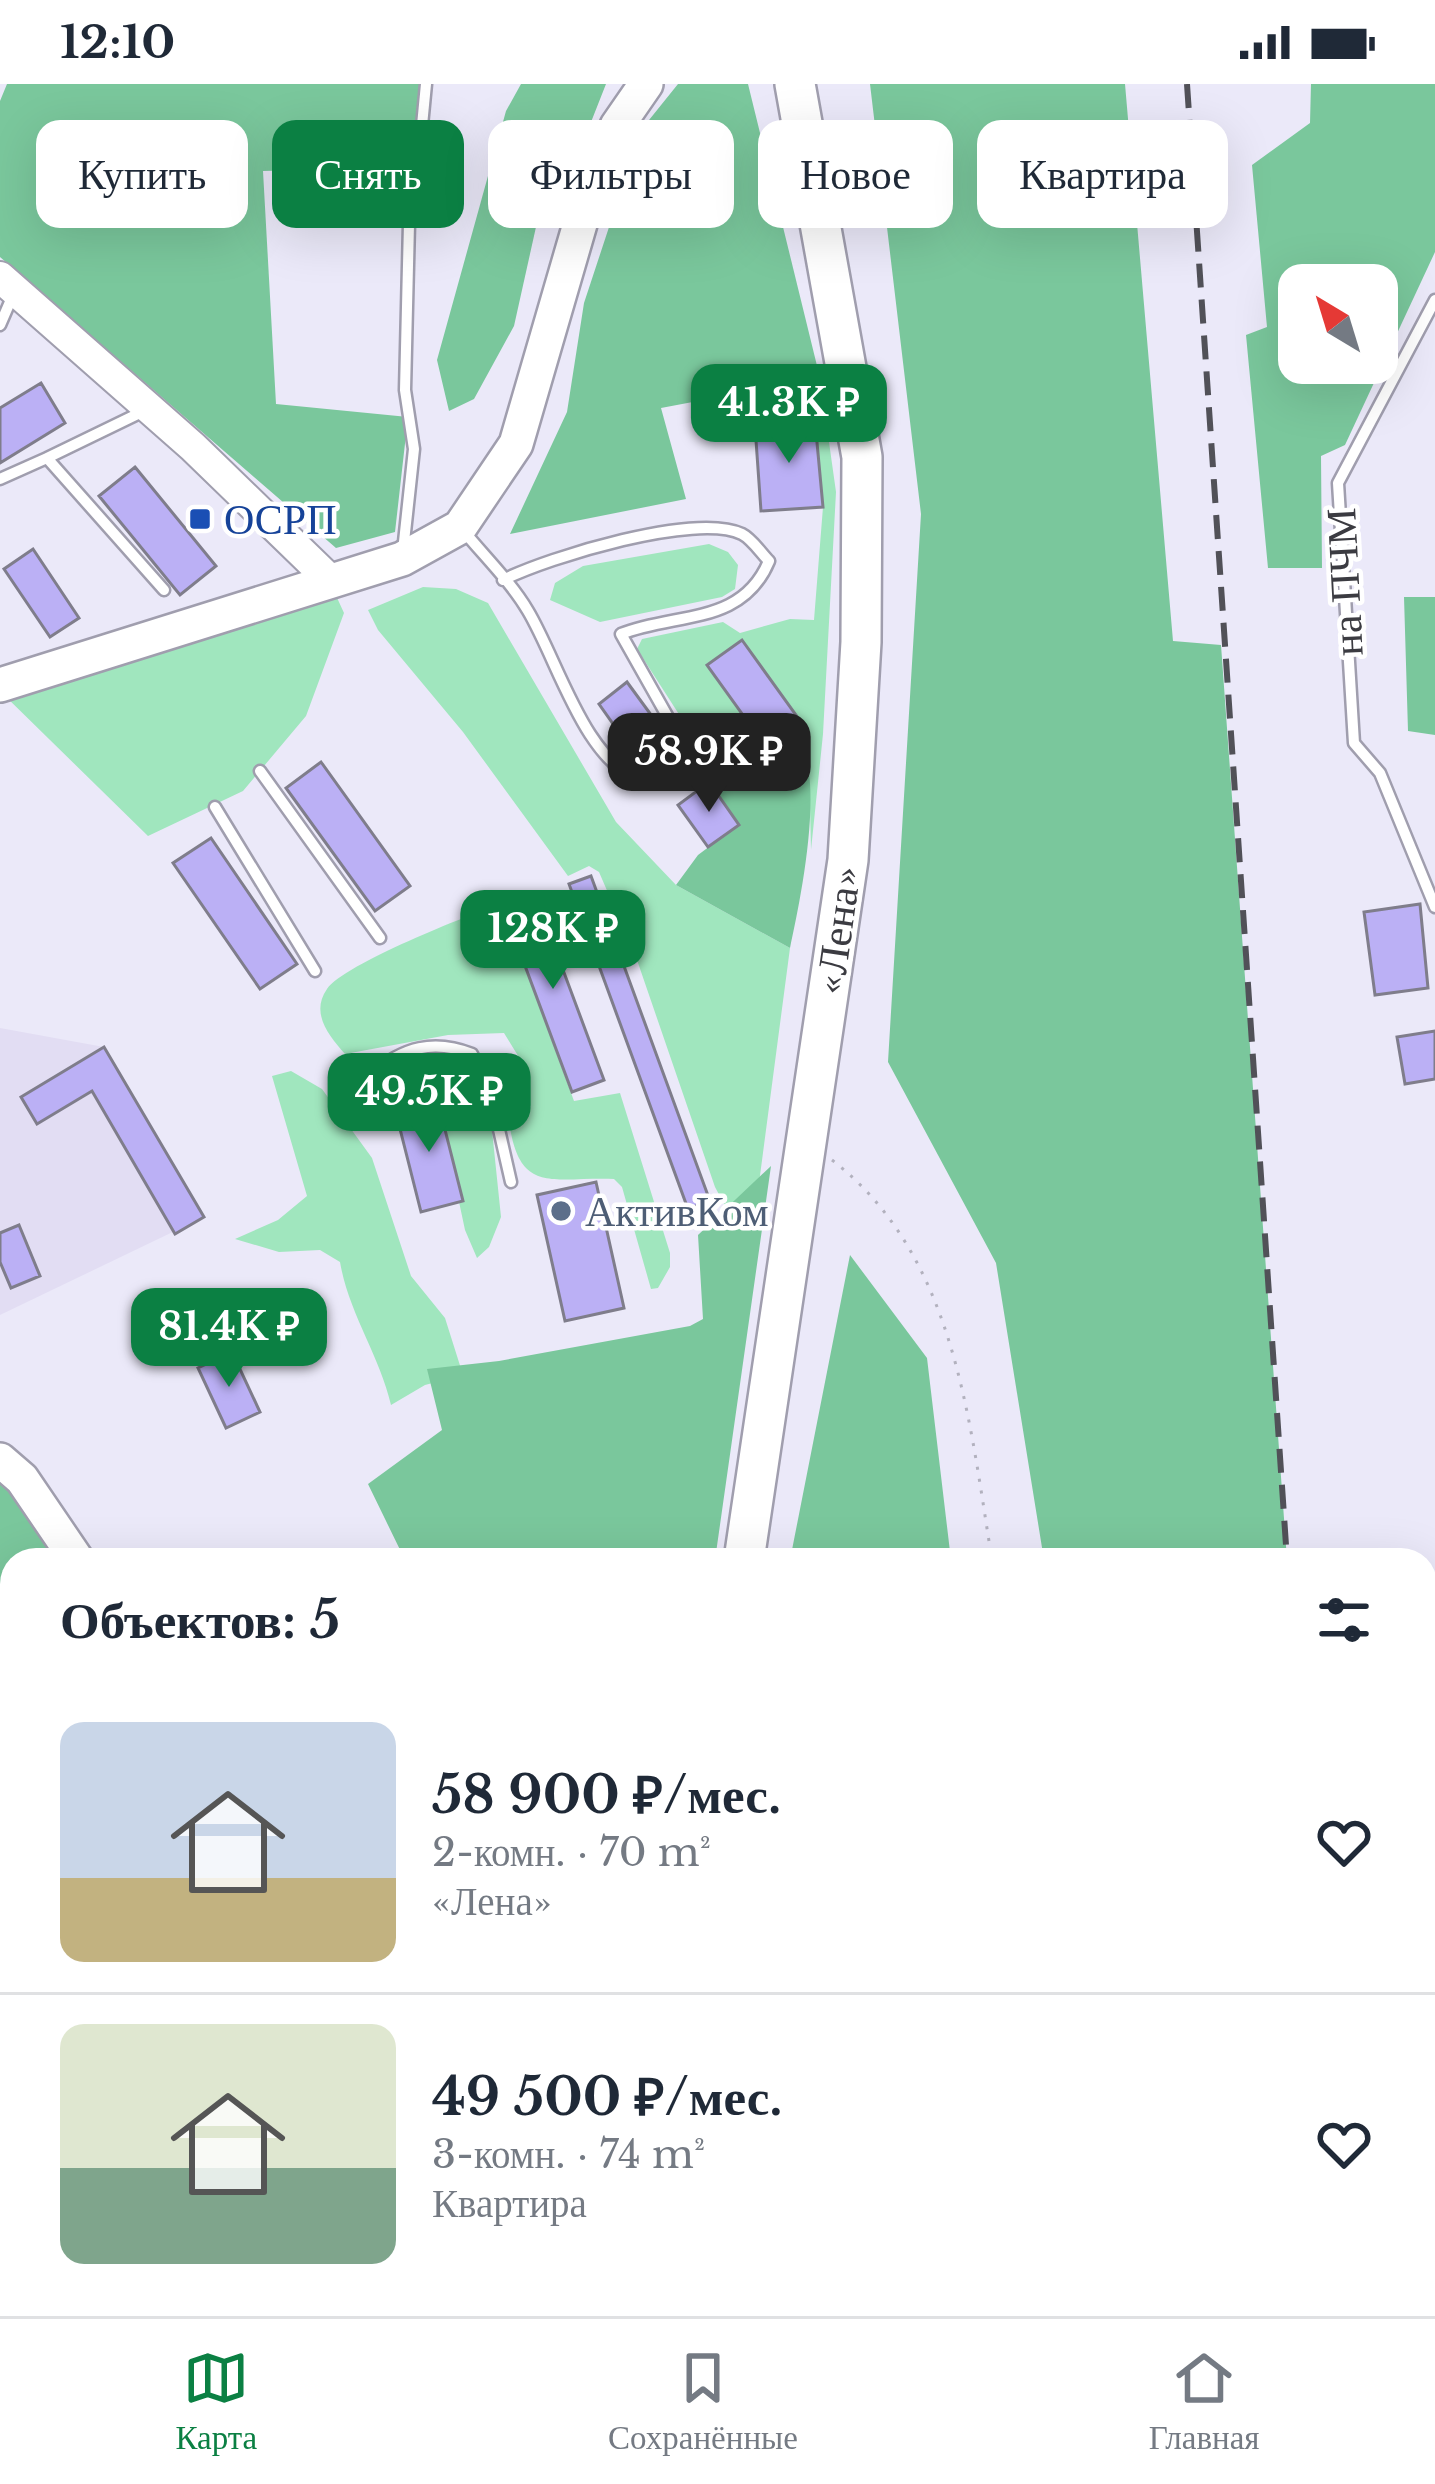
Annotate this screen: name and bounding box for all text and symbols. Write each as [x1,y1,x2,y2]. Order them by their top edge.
text: 12:10 [60,14,175,70]
chip: Купить [36,120,248,228]
chip: Снять [272,120,464,228]
chip: Фильтры [488,120,734,228]
chip: Новое [758,120,953,228]
chip: Квартира [977,120,1228,228]
north arrow [1278,264,1398,384]
map controls [1278,264,1398,384]
pin: 41.3K ₽ [678,364,900,466]
text: 41.3K ₽ [718,378,860,427]
place label: ОСРП [224,493,337,545]
marker: ОСРП [187,506,213,532]
street label: на ПЧМ [1314,507,1374,657]
pin: 58.9K ₽ [598,713,820,815]
text: 58.9K ₽ [635,727,783,776]
street label: «Лена» [802,862,872,998]
pin: 128K ₽ [455,890,651,992]
text: 128K ₽ [487,904,619,953]
pin: 49.5K ₽ [318,1053,540,1155]
text: 49.5K ₽ [355,1067,503,1116]
place label: АктивКом [585,1185,769,1237]
marker: АктивКом [548,1198,574,1224]
pin: 81.4K ₽ [118,1288,340,1390]
text: 81.4K ₽ [158,1302,300,1351]
icon: filters [1311,1587,1377,1653]
text: Объектов: 5 [60,1589,340,1652]
text: 58 900 ₽/мес. [432,1764,781,1827]
icon: home [156,1770,300,1914]
icon: heart [1311,1809,1377,1875]
text: 2-комн. · 70 m² [432,1828,711,1877]
text: «Лена» [432,1877,552,1926]
text: 49 500 ₽/мес. [432,2066,783,2129]
icon: home [156,2072,300,2216]
icon: heart [1311,2111,1377,2177]
text: 3-комн. · 74 m² [432,2130,705,2179]
text: Квартира [432,2179,587,2228]
tab: Карта [175,2345,257,2458]
tab: Сохранённые [608,2345,798,2458]
tab: Главная [1149,2345,1260,2458]

